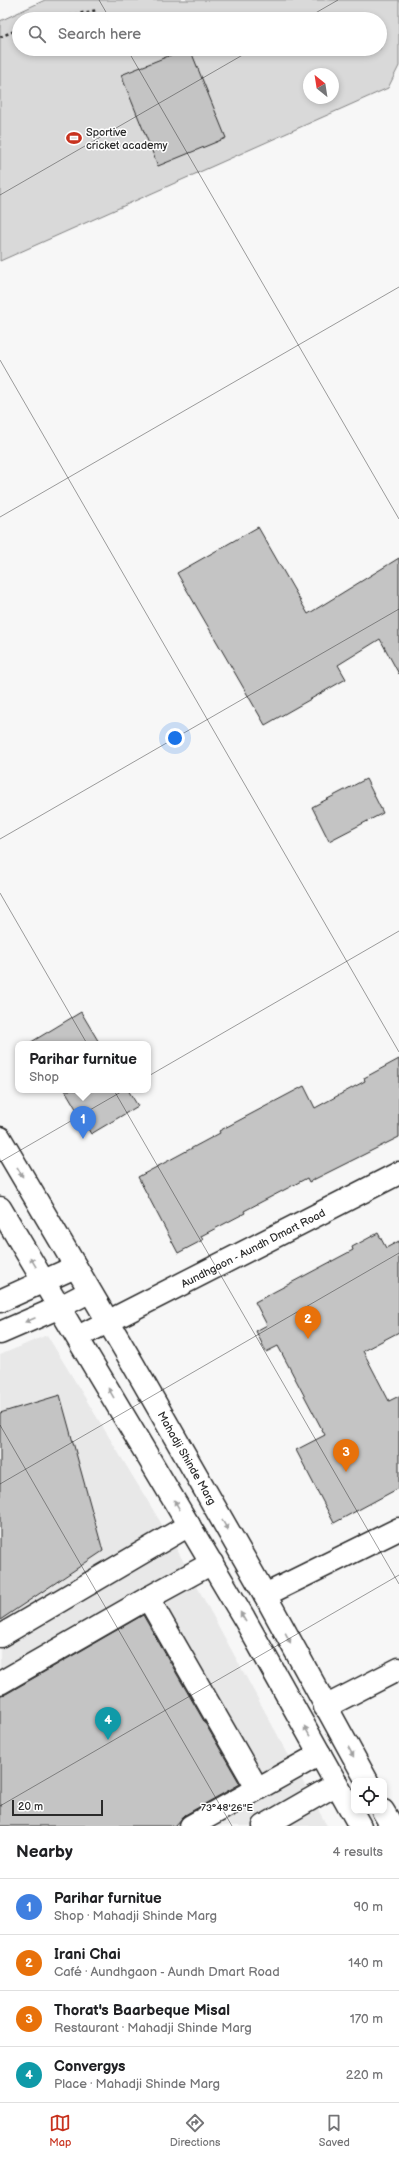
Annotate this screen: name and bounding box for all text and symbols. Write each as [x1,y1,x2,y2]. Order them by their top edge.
search box [12,12,387,56]
icon: search [26,23,48,45]
text: Search here [58,25,141,44]
north arrow [303,68,339,104]
place label: Sportive cricket academy [86,126,168,152]
sports icon: Sportive cricket academy [65,129,83,147]
your location [165,728,185,748]
popup [15,1041,151,1093]
text: Parihar furnitue [29,1050,137,1069]
text: Shop [29,1069,59,1085]
pin: 1 [70,1106,96,1139]
one-way arrow [16,1166,23,1178]
street label: Aundhgaon - Aundh Dmart Road [179,1206,328,1291]
one-way arrow [29,1256,36,1268]
pin: 2 [295,1306,321,1339]
one-way arrow [25,1317,36,1323]
one-way arrow [108,1387,115,1399]
street label: Mahadji Shinde Marg [155,1409,219,1507]
pin: 3 [333,1439,359,1472]
one-way arrow [174,1499,181,1511]
one-way arrow [222,1519,228,1531]
one-way arrow [240,1612,247,1623]
one-way arrow [285,1632,292,1644]
pin: 4 [95,1707,121,1740]
one-way arrow [304,1725,310,1737]
one-way arrow [347,1746,354,1758]
map controls [351,1778,387,1814]
button: locate [351,1778,387,1814]
scale bar [12,1798,103,1817]
text: 20 m [18,1800,43,1813]
text: 73°48'26"E [201,1802,253,1814]
text: Nearby [16,1842,73,1862]
text: 4 results [333,1844,383,1860]
text: Parihar furnitue [54,1889,162,1908]
text: 1 [26,1899,32,1915]
text: 90 m [354,1899,383,1915]
text: Shop · Mahadji Shinde Marg [54,1908,217,1924]
text: Irani Chai [54,1945,121,1964]
text: 2 [25,1955,33,1971]
text: 140 m [348,1955,383,1971]
text: Café · Aundhgaon - Aundh Dmart Road [54,1964,280,1980]
text: Thorat's Baarbeque Misal [54,2001,230,2020]
text: 3 [25,2011,33,2027]
text: 170 m [350,2011,383,2027]
text: Restaurant · Mahadji Shinde Marg [54,2020,252,2036]
text: Convergys [54,2057,125,2076]
text: 4 [25,2067,33,2083]
text: 220 m [346,2067,383,2083]
text: Place · Mahadji Shinde Marg [54,2076,220,2092]
tab: Map [49,2112,71,2149]
tab: Directions [170,2112,220,2149]
tab: Saved [319,2112,350,2149]

